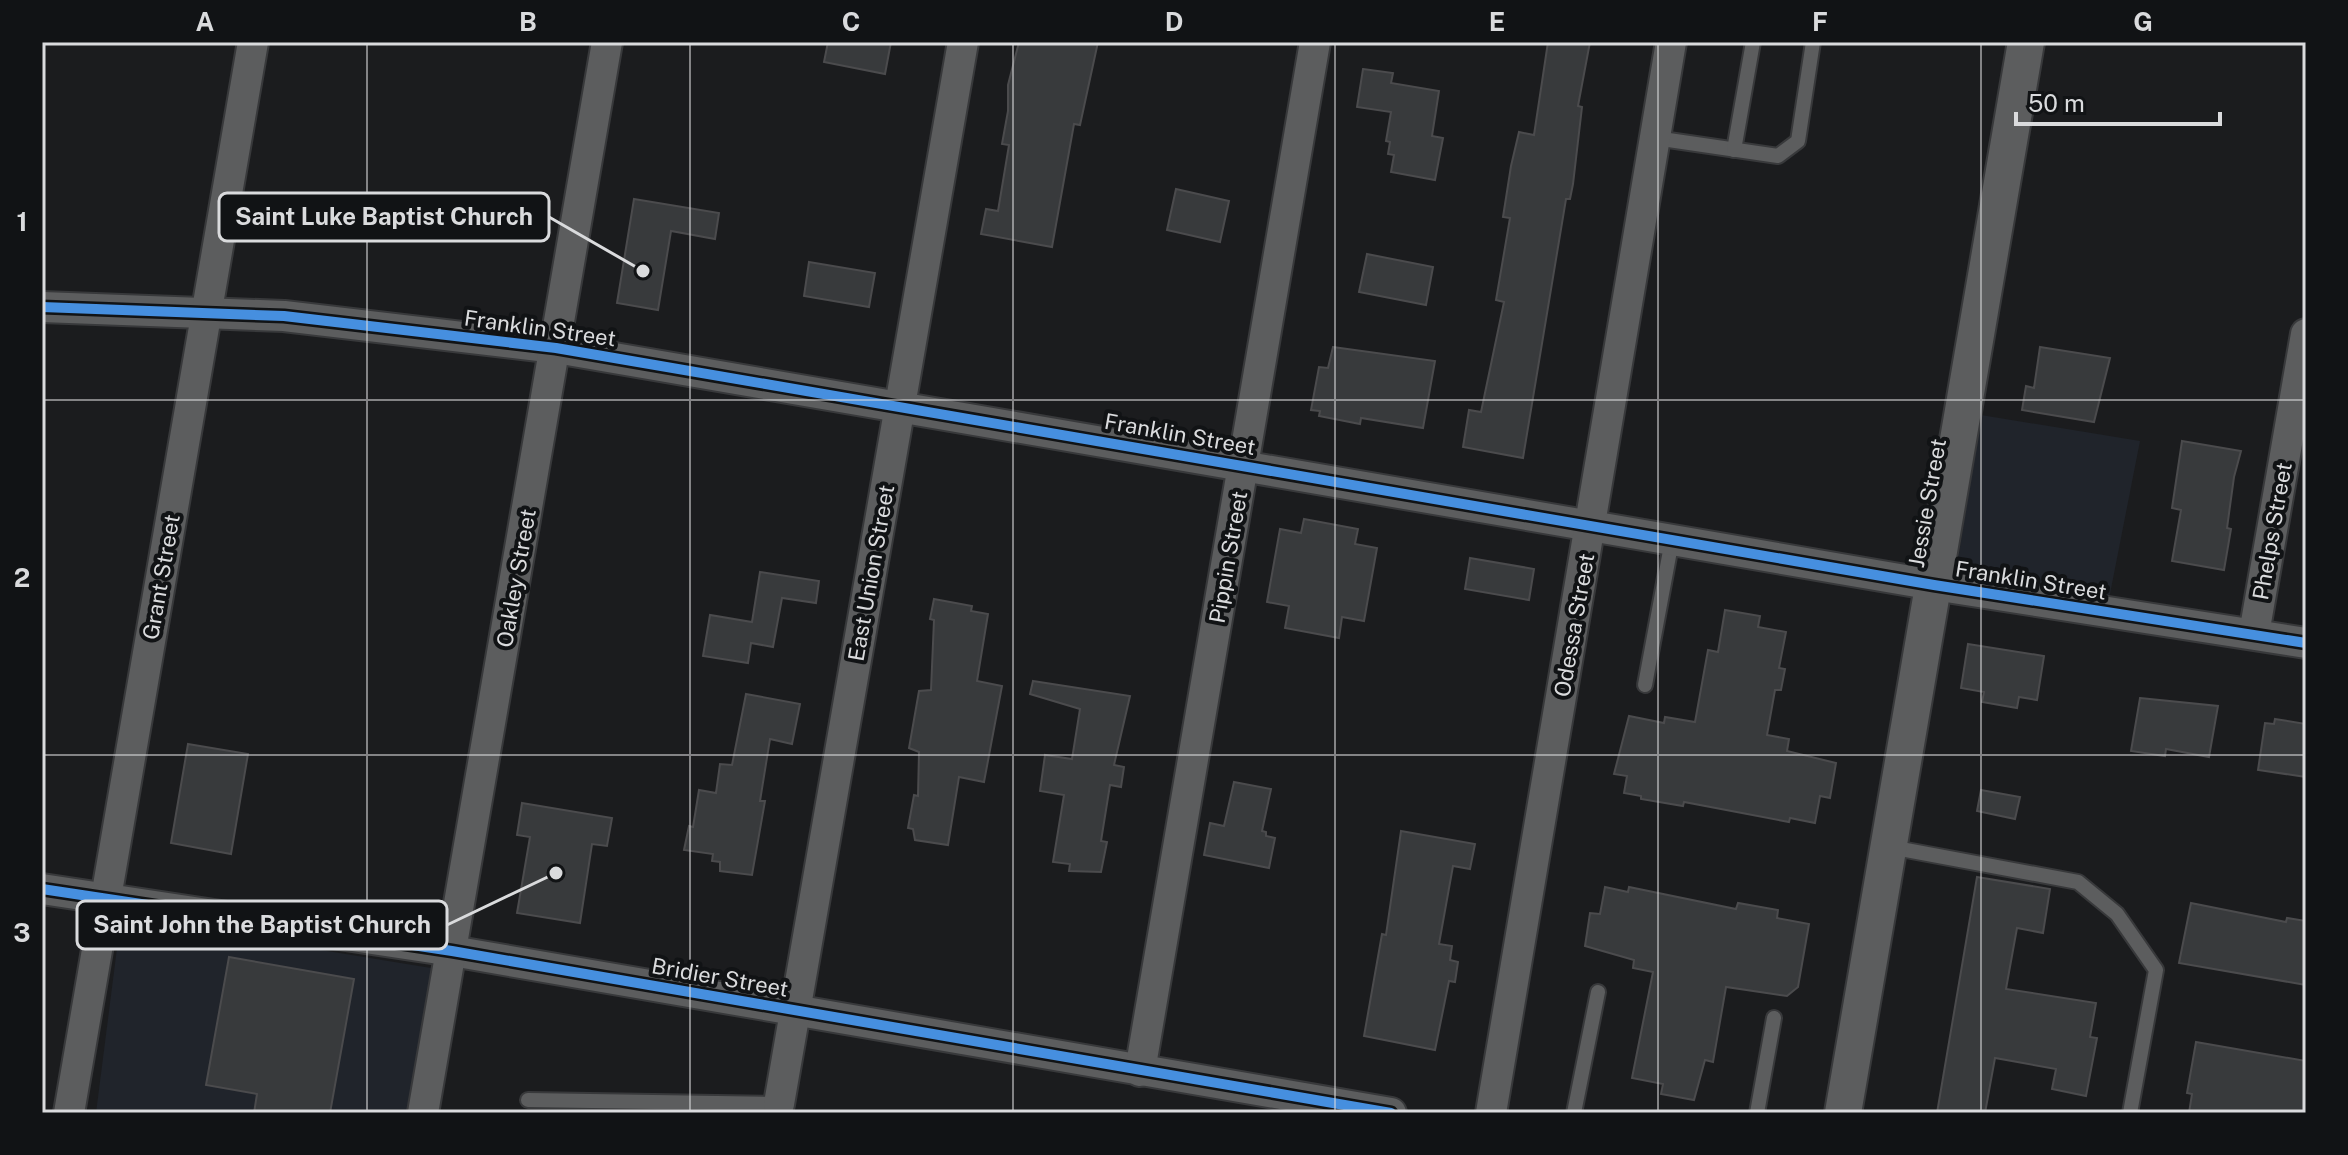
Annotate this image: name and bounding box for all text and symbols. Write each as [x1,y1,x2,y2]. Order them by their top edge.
text: A [196,6,215,37]
text: B [519,6,537,37]
text: C [842,6,860,37]
text: D [1165,6,1183,37]
text: E [1489,6,1505,37]
text: F [1812,6,1828,37]
text: G [2133,6,2153,37]
scale bar [2016,76,2220,126]
text: 50 m [2028,89,2085,117]
callout: Saint Luke Baptist Church [219,193,549,241]
text: Saint Luke Baptist Church [235,202,533,230]
text: 1 [16,206,28,237]
street label: Franklin Street [462,304,618,352]
street label: Franklin Street [1102,408,1258,460]
street label: Jessie Street [1903,436,1951,570]
street label: Phelps Street [2247,460,2297,602]
street label: East Union Street [843,483,899,663]
street label: Pippin Street [1204,489,1252,625]
street label: Oakley Street [491,507,541,649]
street label: Grant Street [137,512,185,642]
street label: Odessa Street [1549,551,1599,699]
street label: Franklin Street [1953,555,2109,605]
text: 2 [14,562,30,593]
callout: Saint John the Baptist Church [77,901,447,949]
text: Saint John the Baptist Church [93,910,431,938]
text: 3 [13,917,31,948]
street label: Bridier Street [650,952,790,1002]

